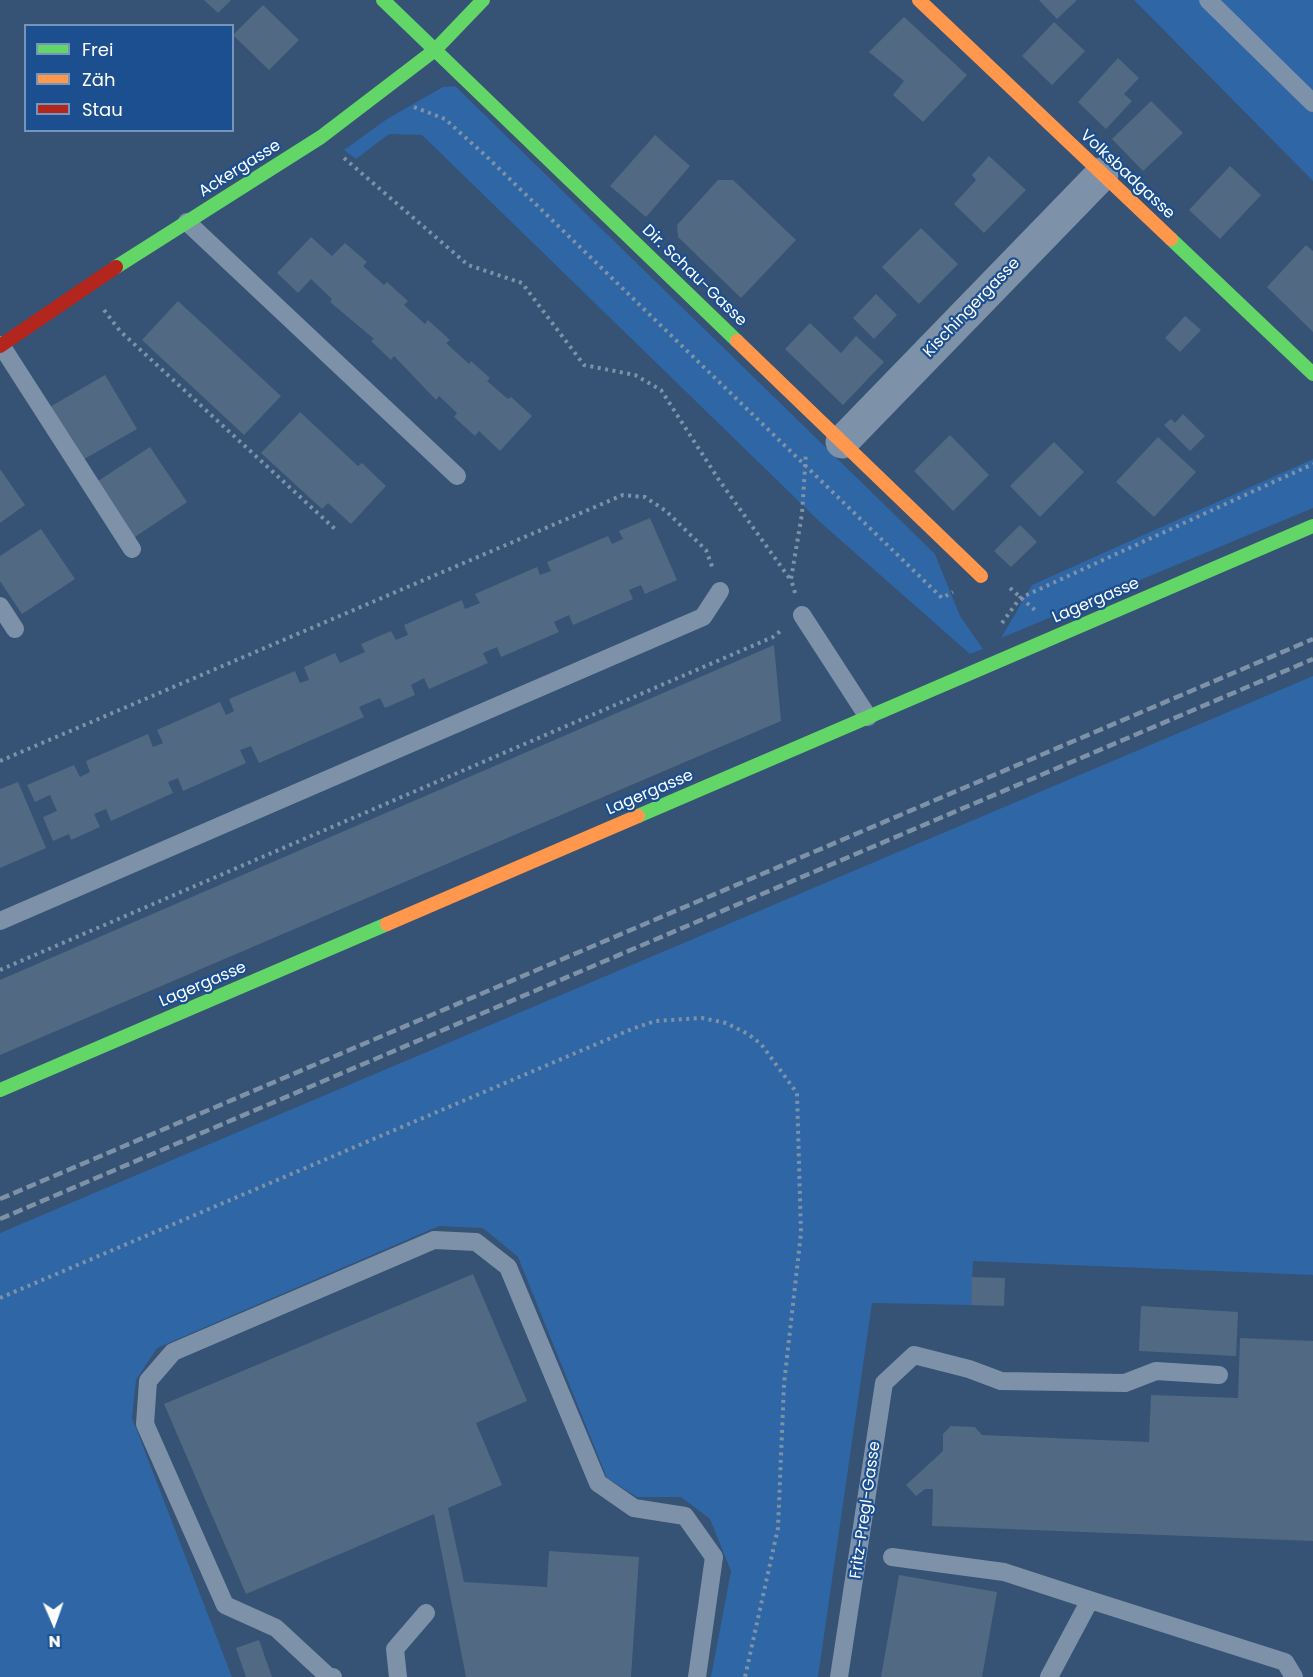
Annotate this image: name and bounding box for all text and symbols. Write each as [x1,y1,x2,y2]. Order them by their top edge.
legend [24,24,234,132]
text: Frei [82,37,113,62]
text: Zäh [82,67,115,92]
text: Stau [82,97,123,122]
street label: Volksbadgasse [1076,126,1178,224]
street label: Ackergasse [196,136,284,202]
street label: Dir. Schau-Gasse [638,221,750,331]
street label: Kischingergasse [920,254,1024,362]
street label: Lagergasse [1050,574,1142,628]
street label: Lagergasse [604,766,696,820]
street label: Lagergasse [157,958,249,1012]
street label: Fritz-Pregl-Gasse [847,1440,885,1580]
north arrow [24,1593,84,1653]
text: N [48,1630,61,1653]

